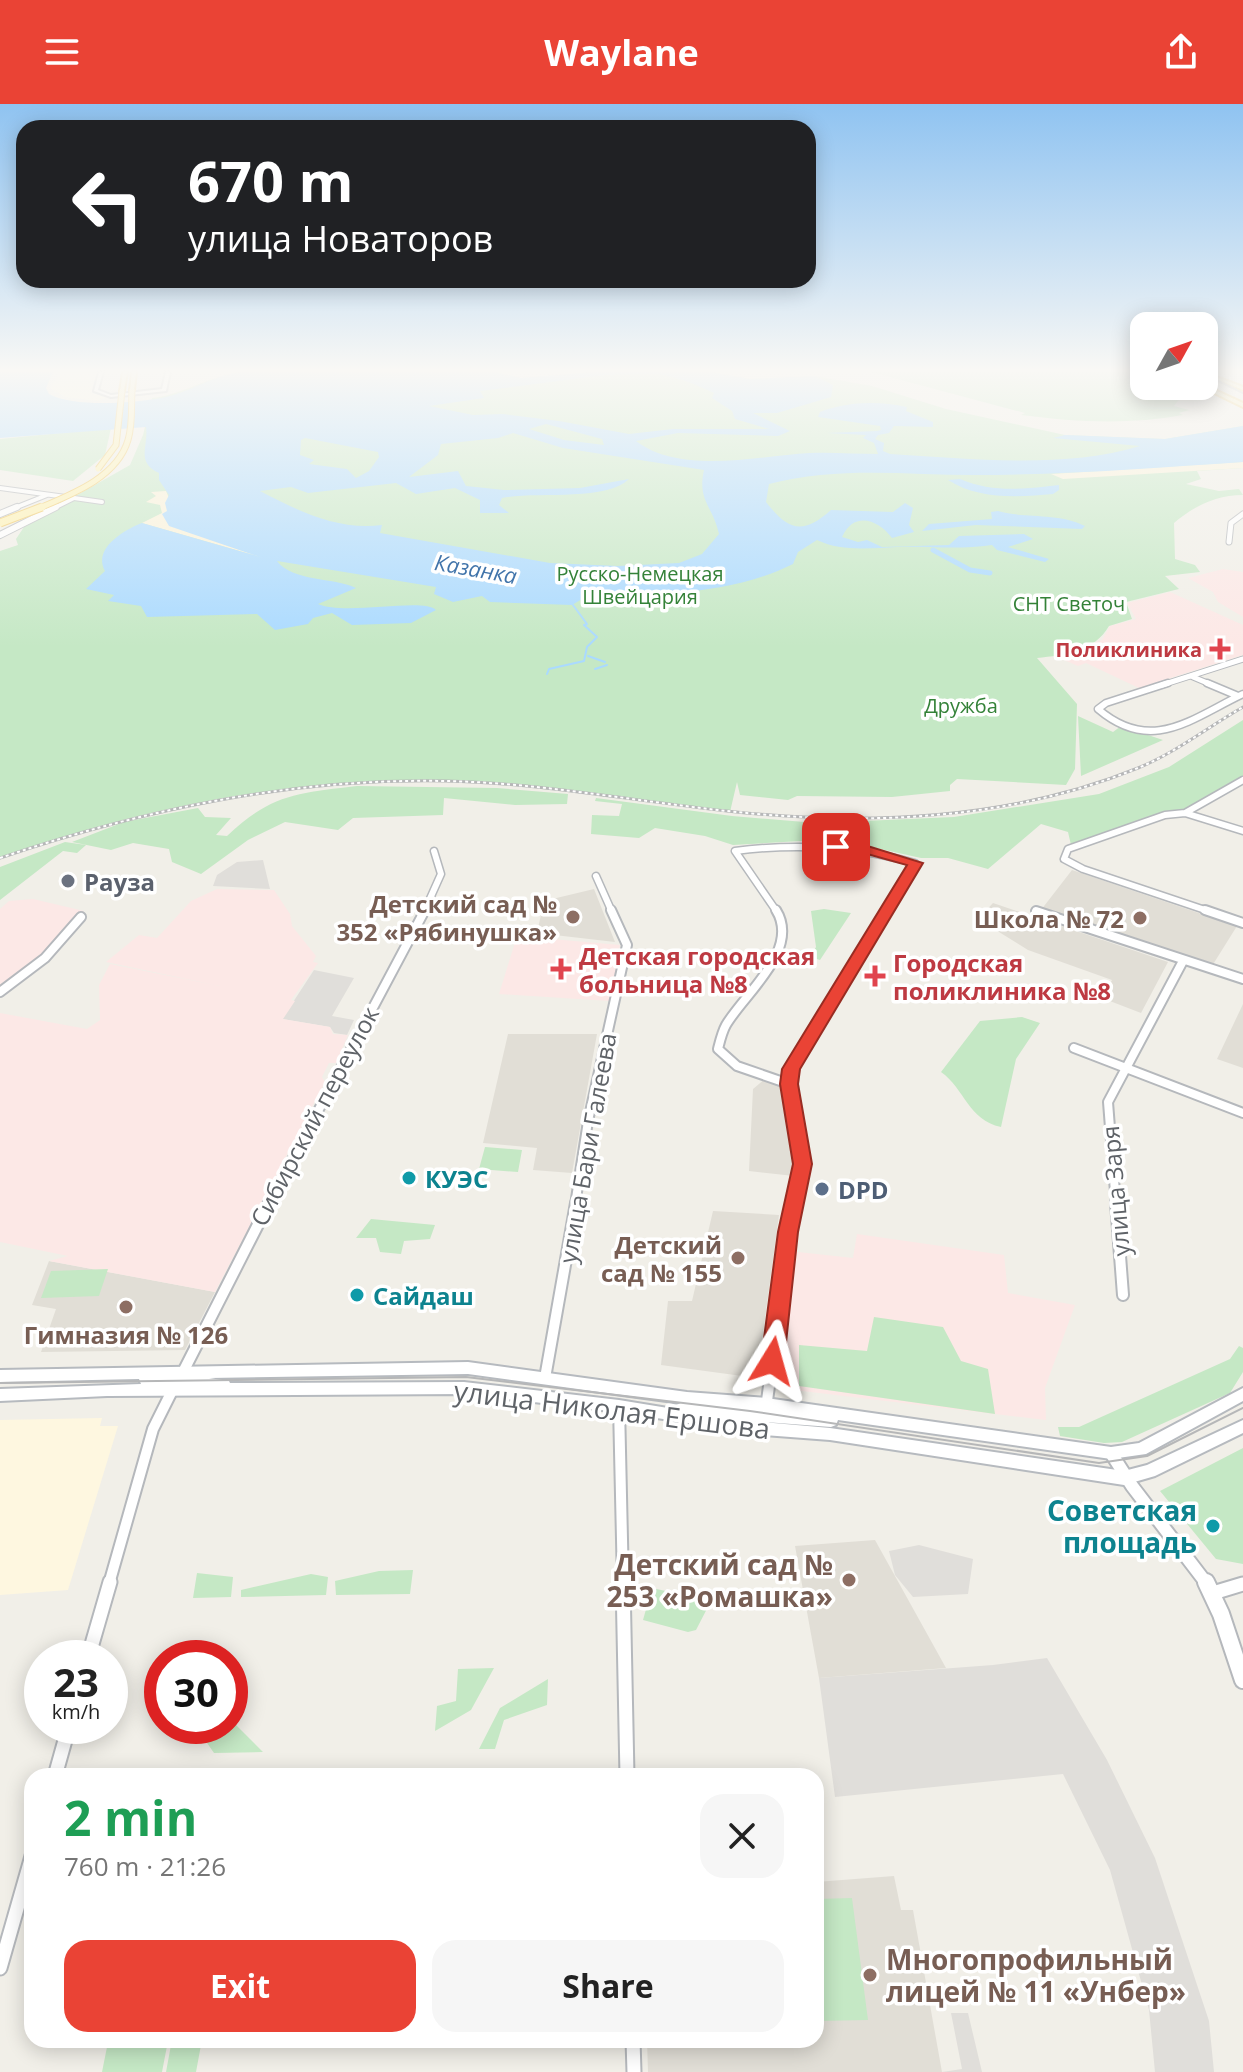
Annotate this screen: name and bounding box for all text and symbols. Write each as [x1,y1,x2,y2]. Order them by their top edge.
text: Waylane [544,28,699,77]
icon: menu [40,30,84,74]
icon: share [1159,30,1203,74]
text: 670 m [188,142,354,218]
icon: left [56,152,160,256]
text: улица Новаторов [188,214,493,263]
north arrow [1130,312,1218,400]
map controls [1130,312,1218,400]
water label: Казанка [433,546,519,590]
park label: Русско-Немецкая Швейцария [557,560,723,610]
park label: СНТ Светоч [1013,590,1125,617]
place label: Поликлиника [1056,636,1202,663]
marker: Поликлиника [1209,638,1231,660]
park label: Дружба [924,692,998,719]
pin [802,813,870,881]
icon: arrive [814,825,858,869]
place label: Рауза [84,865,155,898]
marker: Рауза [59,872,77,890]
place label: Детский сад № 352 «Рябинушка» [336,887,557,948]
place label: Школа № 72 [974,902,1124,935]
marker: Детский сад № 352 «Рябинушка» [564,908,582,926]
marker: Школа № 72 [1131,909,1149,927]
place label: Детская городская больница №8 [579,939,815,1000]
place label: Городская поликлиника №8 [893,946,1111,1007]
marker: Детская городская больница №8 [550,958,572,980]
marker: Городская поликлиника №8 [864,965,886,987]
street label: Сибирский переулок [242,1000,386,1232]
street label: улица Бари Галеева [550,1030,624,1266]
street label: улица Заря [1093,1124,1137,1258]
place label: КУЭС [425,1162,488,1195]
marker: КУЭС [400,1169,418,1187]
place label: DPD [838,1173,889,1206]
marker: DPD [813,1180,831,1198]
place label: Детский сад № 155 [601,1228,722,1289]
marker: Детский сад № 155 [729,1249,747,1267]
place label: Сайдаш [373,1279,474,1312]
marker: Сайдаш [348,1286,366,1304]
marker: Гимназия № 126 [117,1298,135,1316]
place label: Гимназия № 126 [24,1318,228,1351]
position arrow [730,1319,814,1403]
street label: улица Николая Ершова [452,1371,772,1447]
place label: Советская площадь [1047,1491,1197,1561]
marker: Советская площадь [1204,1517,1222,1535]
place label: Детский сад № 253 «Ромашка» [606,1545,833,1615]
marker: Детский сад № 253 «Ромашка» [840,1571,858,1589]
speed limit sign: 30 [144,1640,248,1744]
text: 23 [53,1654,99,1709]
text: km/h [52,1698,100,1725]
text: 2 min [64,1785,197,1850]
button: close [700,1794,784,1878]
text: 760 m · 21:26 [64,1848,226,1884]
button: Exit [64,1940,416,2032]
button: Share [432,1940,784,2032]
place label: Многопрофильный лицей № 11 «Унбер» [886,1940,1186,2010]
marker: Многопрофильный лицей № 11 «Унбер» [861,1966,879,1984]

